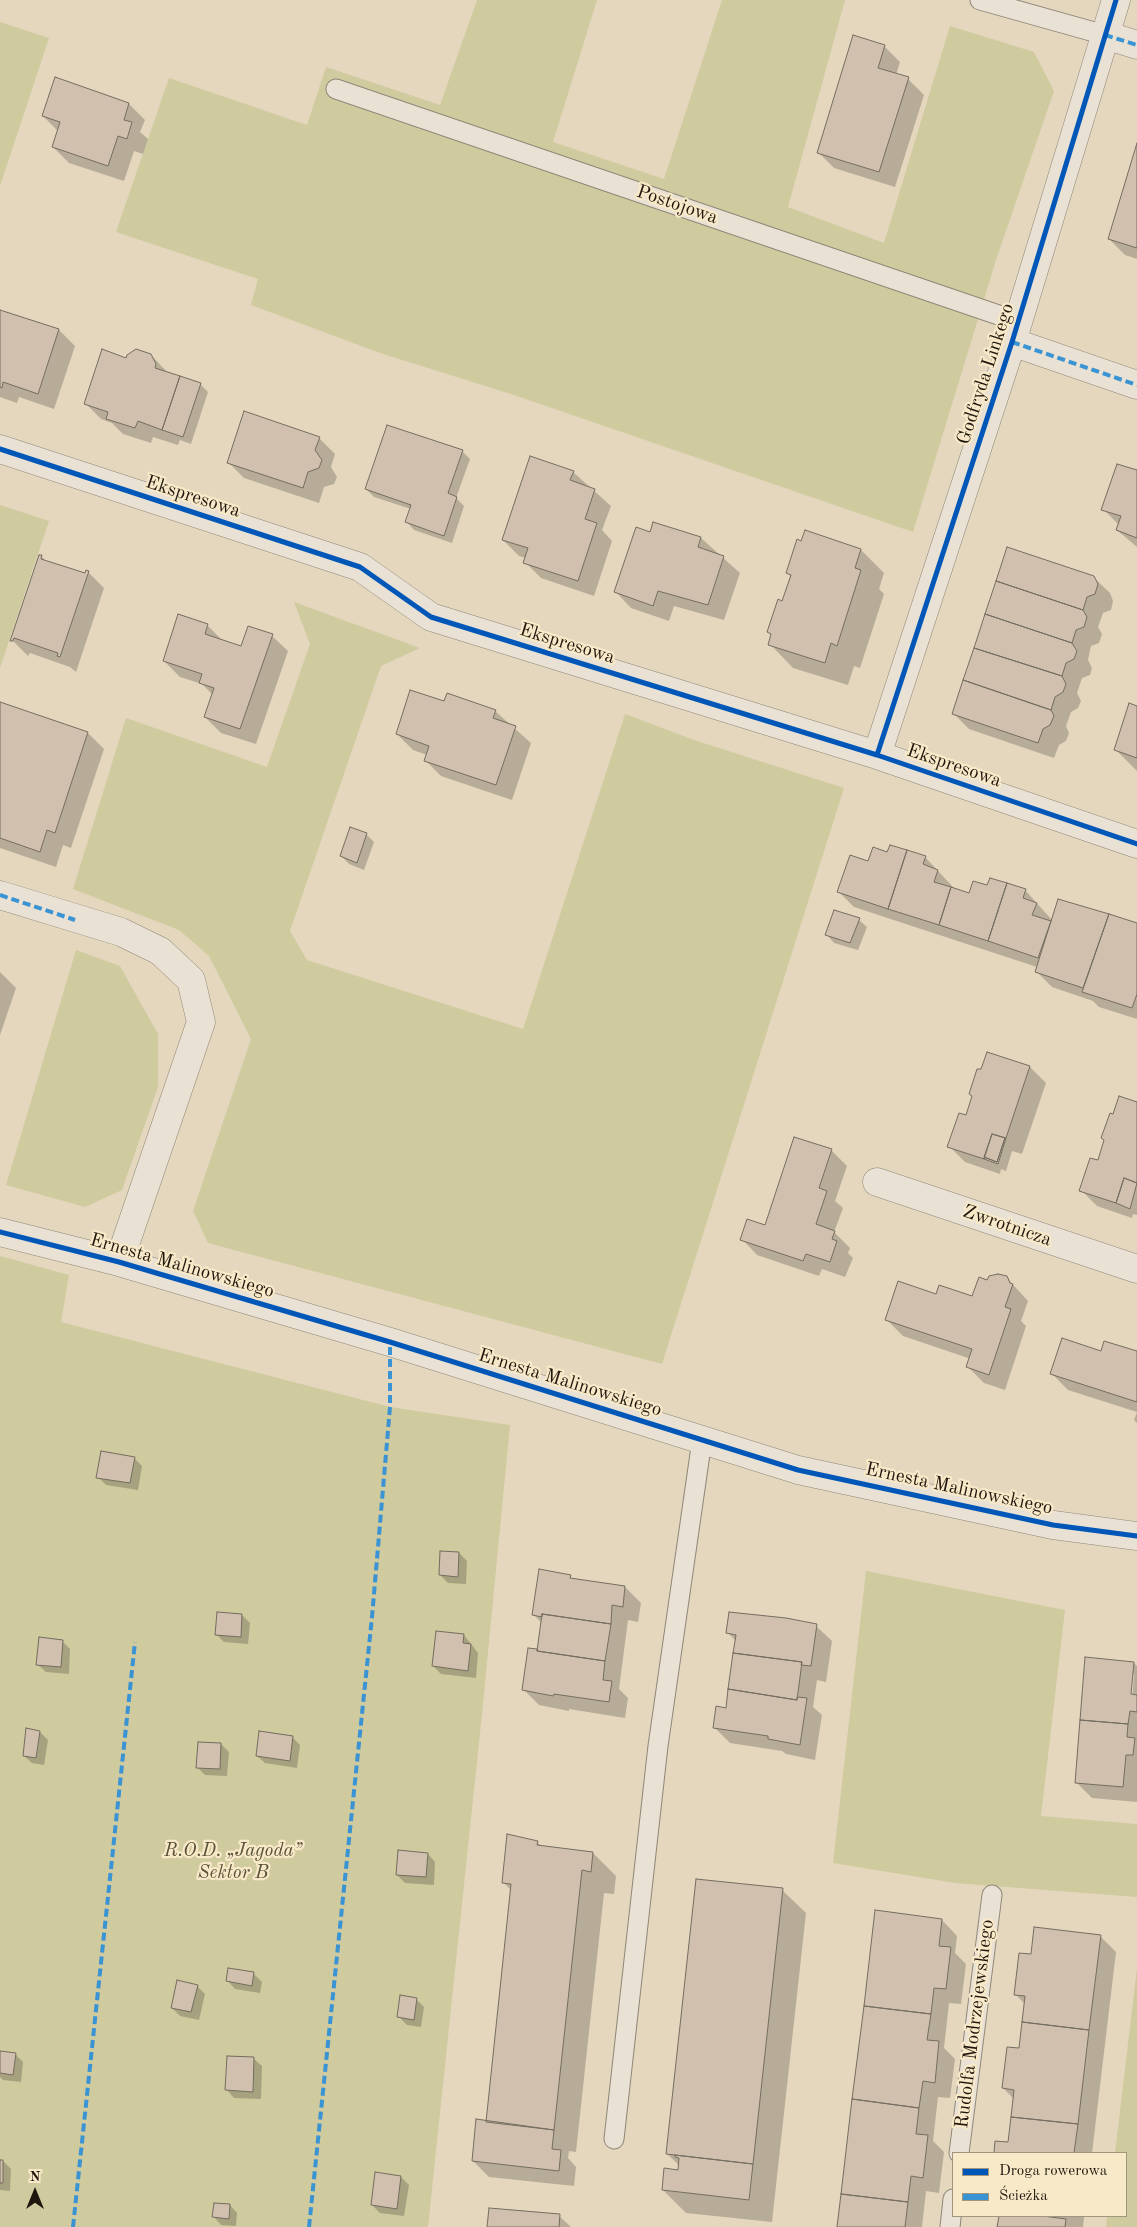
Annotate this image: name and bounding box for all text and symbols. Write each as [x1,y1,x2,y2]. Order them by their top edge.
street label: Postojowa [633,180,721,230]
street label: Godfryda Linkego [952,300,1020,448]
street label: Ekspresowa [143,471,243,523]
street label: Ekspresowa [517,619,617,669]
street label: Ekspresowa [904,739,1004,793]
street label: Zwrotnicza [960,1200,1054,1252]
street label: Ernesta Malinowskiego [87,1229,277,1303]
street label: Ernesta Malinowskiego [475,1344,665,1422]
street label: Ernesta Malinowskiego [863,1458,1055,1520]
park label: R.O.D. „Jagoda” Sektor B [164,1840,302,1884]
street label: Rudolfa Modrzejewskiego [951,1918,999,2130]
legend [952,2152,1127,2217]
text: Droga rowerowa [999,2164,1107,2179]
north arrow [10,2167,60,2217]
text: N [30,2170,40,2184]
text: Ścieżka [999,2189,1048,2204]

